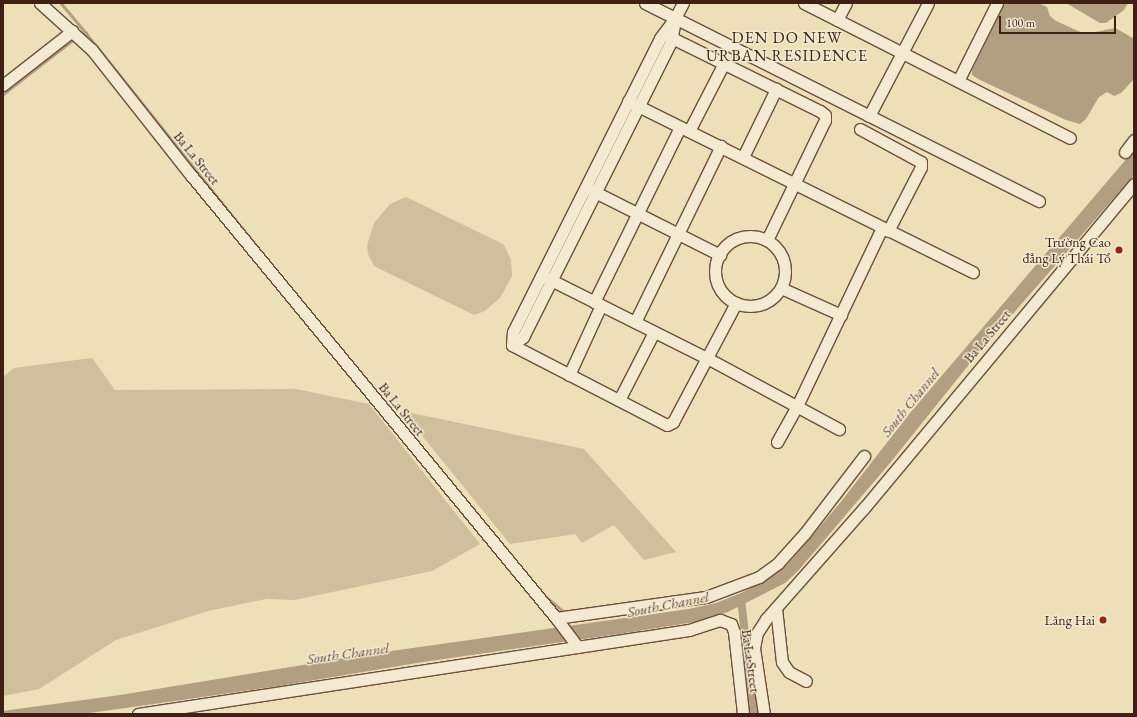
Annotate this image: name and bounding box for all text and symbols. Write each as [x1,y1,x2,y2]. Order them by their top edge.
scale bar [1001,8,1118,34]
text: 100 m [1006,15,1035,31]
district label: DEN DO NEW URBAN RESIDENCE [706,28,868,66]
street label: Ba La Street [170,128,224,188]
place label: Trường Cao đẳng Lý Thái Tổ [1022,234,1111,266]
marker: Trường Cao đẳng Lý Thái Tổ [1114,245,1124,255]
street label: Ba La Street [960,306,1014,366]
water label: South Channel [877,364,943,440]
street label: Ba La Street [375,379,429,439]
water label: South Channel [625,587,711,621]
place label: Lăng Hai [1045,612,1095,628]
marker: Lăng Hai [1098,615,1108,625]
street label: Ba La Street [738,628,764,694]
water label: South Channel [306,638,390,668]

